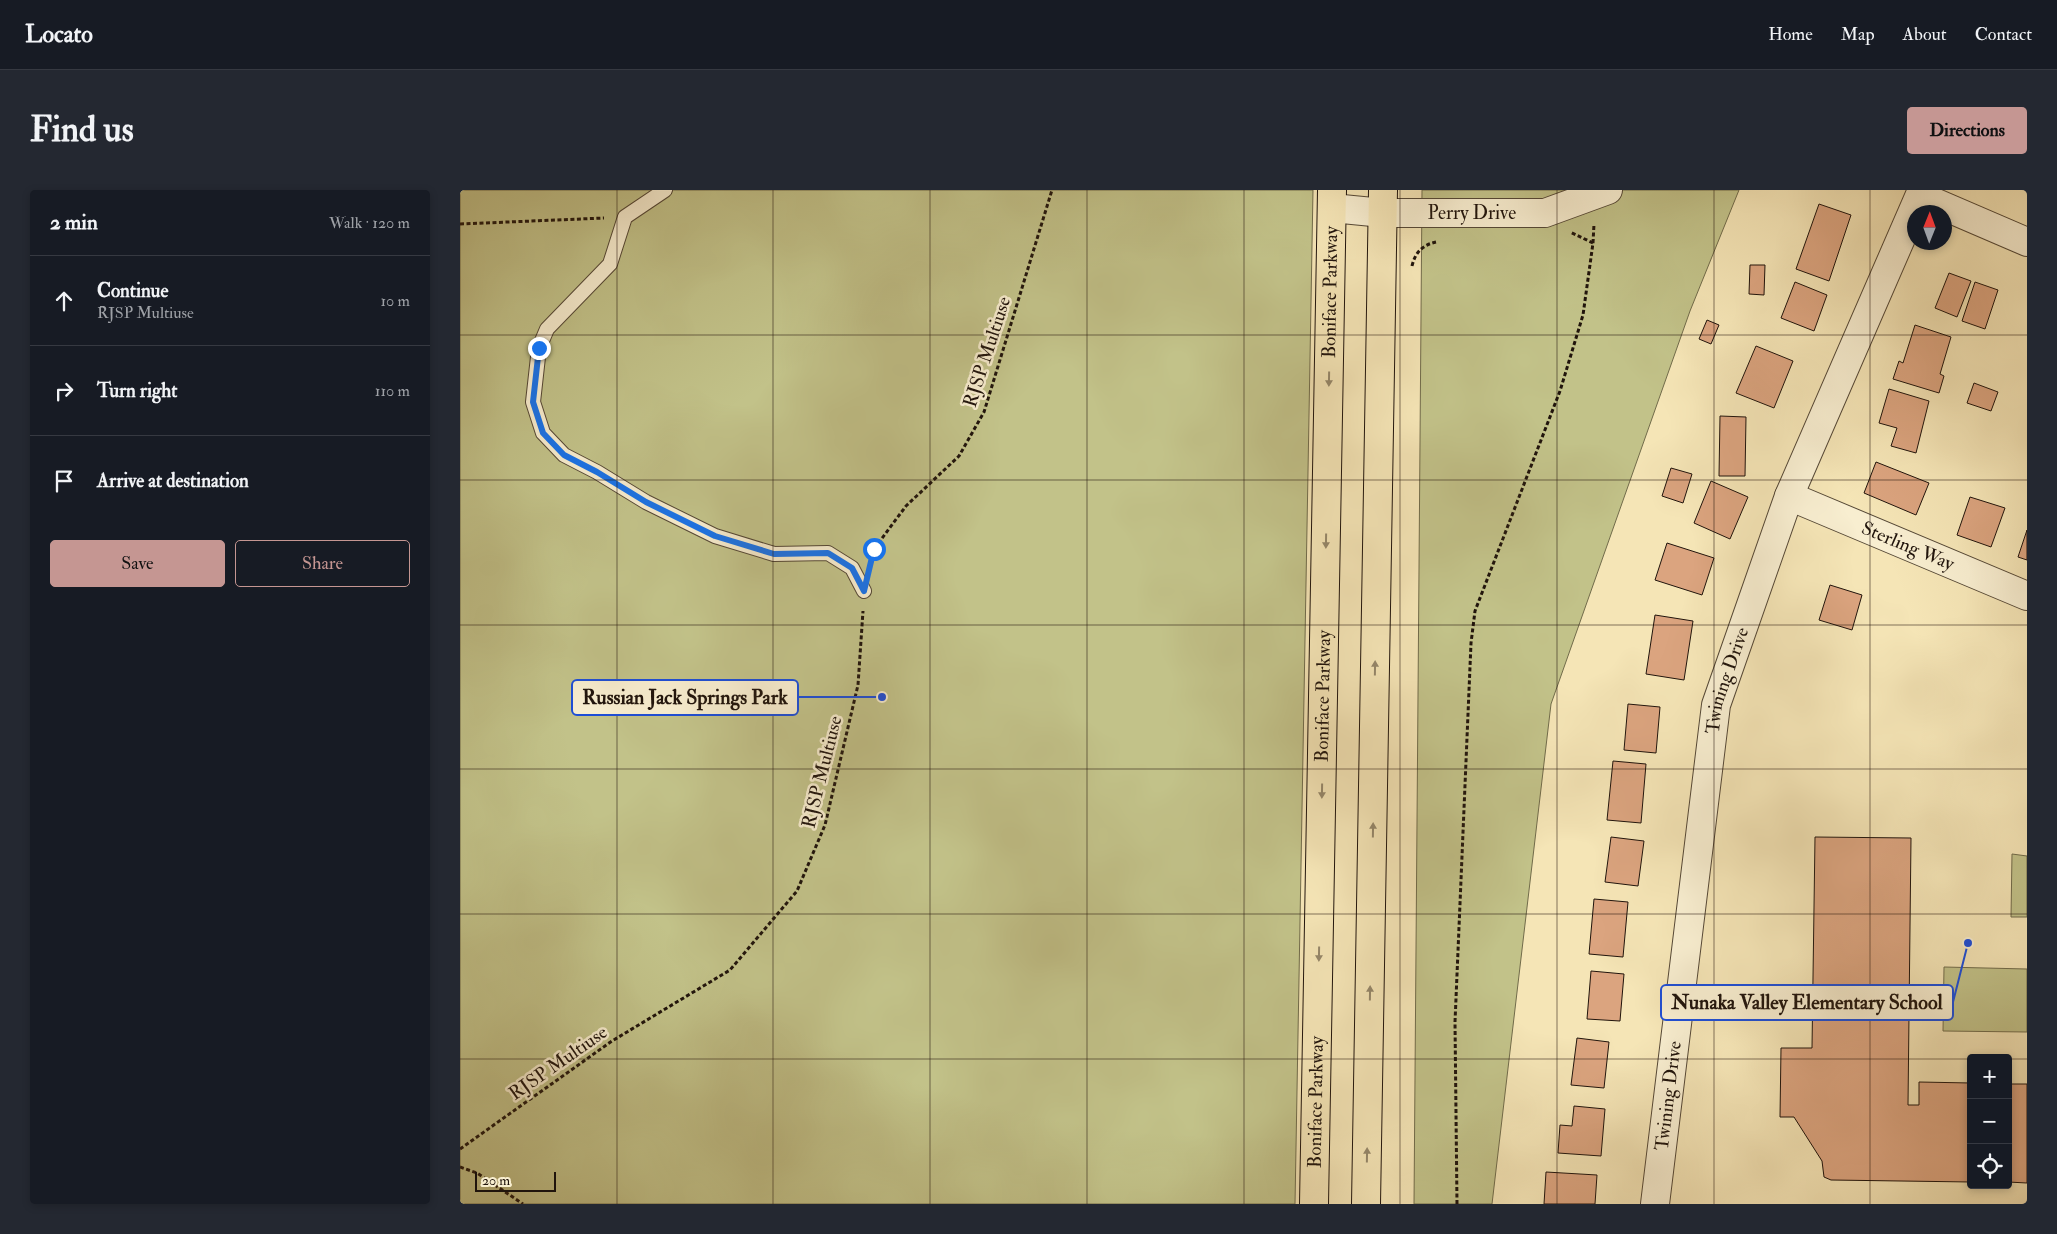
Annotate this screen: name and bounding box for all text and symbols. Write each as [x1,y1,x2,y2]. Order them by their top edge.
text: Locato [25,19,93,50]
text: Home [1768,23,1813,46]
text: Map [1841,23,1875,46]
text: About [1903,23,1947,46]
text: Contact [1975,23,2032,46]
button: Directions [1907,107,2027,154]
text: Find us [30,108,134,152]
street label: Perry Drive [1427,201,1516,225]
north arrow [1907,205,1952,250]
text: 2 min [50,209,98,236]
text: Walk · 120 m [329,213,410,233]
street label: Boniface Parkway [1317,225,1343,358]
text: Continue [97,279,168,303]
icon: ahead [50,287,78,315]
text: 10 m [380,291,410,311]
street label: RJSP Multiuse [958,294,1016,410]
text: RJSP Multiuse [97,303,194,323]
route end [528,337,551,360]
one-way arrow [1325,371,1333,387]
icon: right [50,377,78,405]
text: Turn right [97,379,177,403]
text: 110 m [375,381,410,401]
icon: arrive [50,467,78,495]
text: Arrive at destination [97,469,249,493]
street label: Sterling Way [1858,516,1959,576]
one-way arrow [1322,533,1330,549]
route start [863,538,886,561]
button: Save [50,540,225,587]
button: Share [235,540,410,587]
street label: Twining Drive [1701,624,1754,735]
street label: Boniface Parkway [1310,629,1336,762]
one-way arrow [1372,660,1380,676]
callout: Russian Jack Springs Park [572,680,798,715]
text: Russian Jack Springs Park [582,685,788,711]
street label: RJSP Multiuse [796,713,848,831]
one-way arrow [1317,783,1325,799]
one-way arrow [1369,822,1377,838]
one-way arrow [1314,946,1322,962]
one-way arrow [1366,985,1374,1001]
callout: Nunaka Valley Elementary School [1661,985,1953,1020]
text: Nunaka Valley Elementary School [1670,990,1944,1016]
street label: RJSP Multiuse [504,1020,612,1106]
street label: Boniface Parkway [1303,1035,1329,1168]
street label: Twining Drive [1650,1040,1687,1152]
map controls [1967,1054,2012,1189]
button: + [1967,1054,2012,1099]
button: − [1967,1099,2012,1144]
button: locate [1967,1144,2012,1189]
one-way arrow [1363,1147,1371,1163]
scale bar [475,1169,556,1192]
text: 20 m [482,1172,510,1189]

